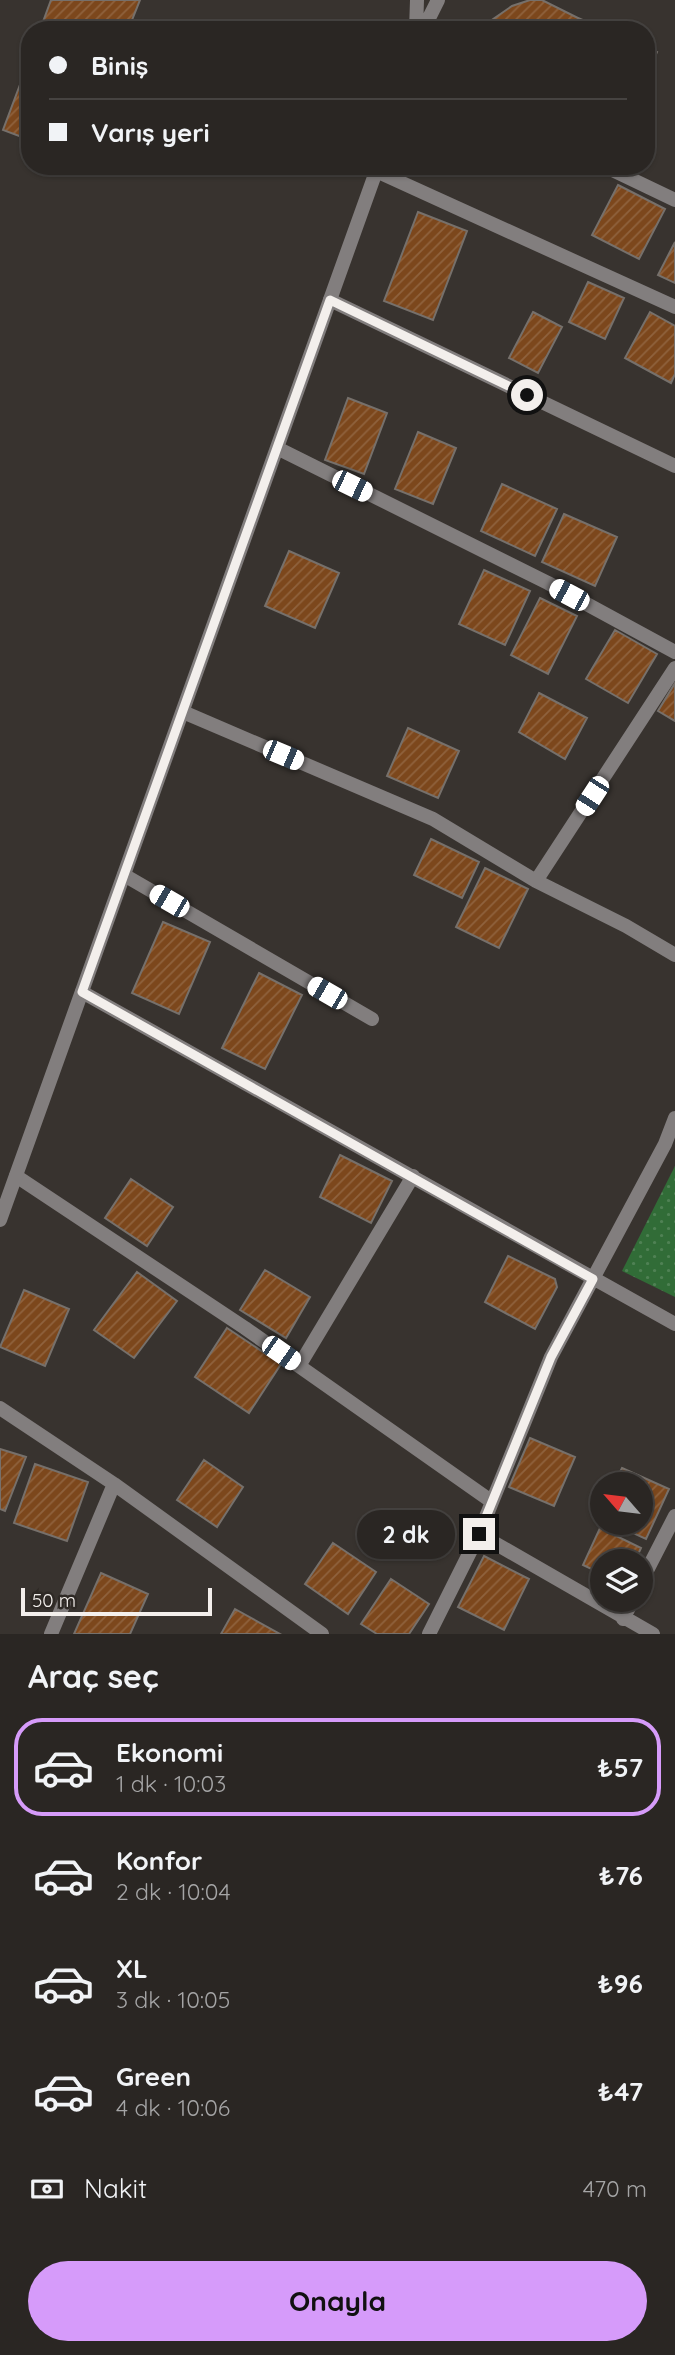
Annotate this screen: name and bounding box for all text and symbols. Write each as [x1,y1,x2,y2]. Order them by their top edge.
text: Biniş [91,49,148,82]
text: Varış yeri [91,116,210,149]
route start [511,379,543,411]
car [329,467,376,505]
car [546,576,593,614]
car [260,737,307,773]
car [572,773,613,819]
car [146,881,193,921]
car [304,973,351,1013]
car [258,1332,305,1374]
north arrow [590,1472,653,1535]
map controls [590,1472,653,1612]
callout: 2 dk [356,1510,454,1558]
route end [463,1518,495,1550]
text: 2 dk [382,1520,430,1549]
button: layers [590,1549,653,1612]
scale bar [21,1585,212,1617]
text: 50 m [32,1588,76,1612]
text: Araç seç [28,1656,159,1696]
icon: car [32,1736,95,1799]
text: Ekonomi [116,1736,223,1769]
text: ₺57 [597,1751,643,1784]
text: 1 dk · 10:03 [116,1769,226,1798]
icon: car [32,1844,95,1907]
text: Konfor [116,1844,202,1877]
text: ₺76 [599,1859,643,1892]
text: 2 dk · 10:04 [116,1877,231,1906]
icon: car [32,1952,95,2015]
text: XL [116,1952,148,1985]
text: ₺96 [597,1967,643,2000]
text: 3 dk · 10:05 [116,1985,230,2014]
icon: car [32,2060,95,2123]
text: Green [116,2060,191,2093]
text: ₺47 [598,2075,643,2108]
text: 4 dk · 10:06 [116,2093,230,2122]
icon: cash [28,2170,66,2208]
text: Nakit [84,2172,147,2205]
text: 470 m [583,2174,647,2203]
button: Onayla [28,2261,647,2341]

